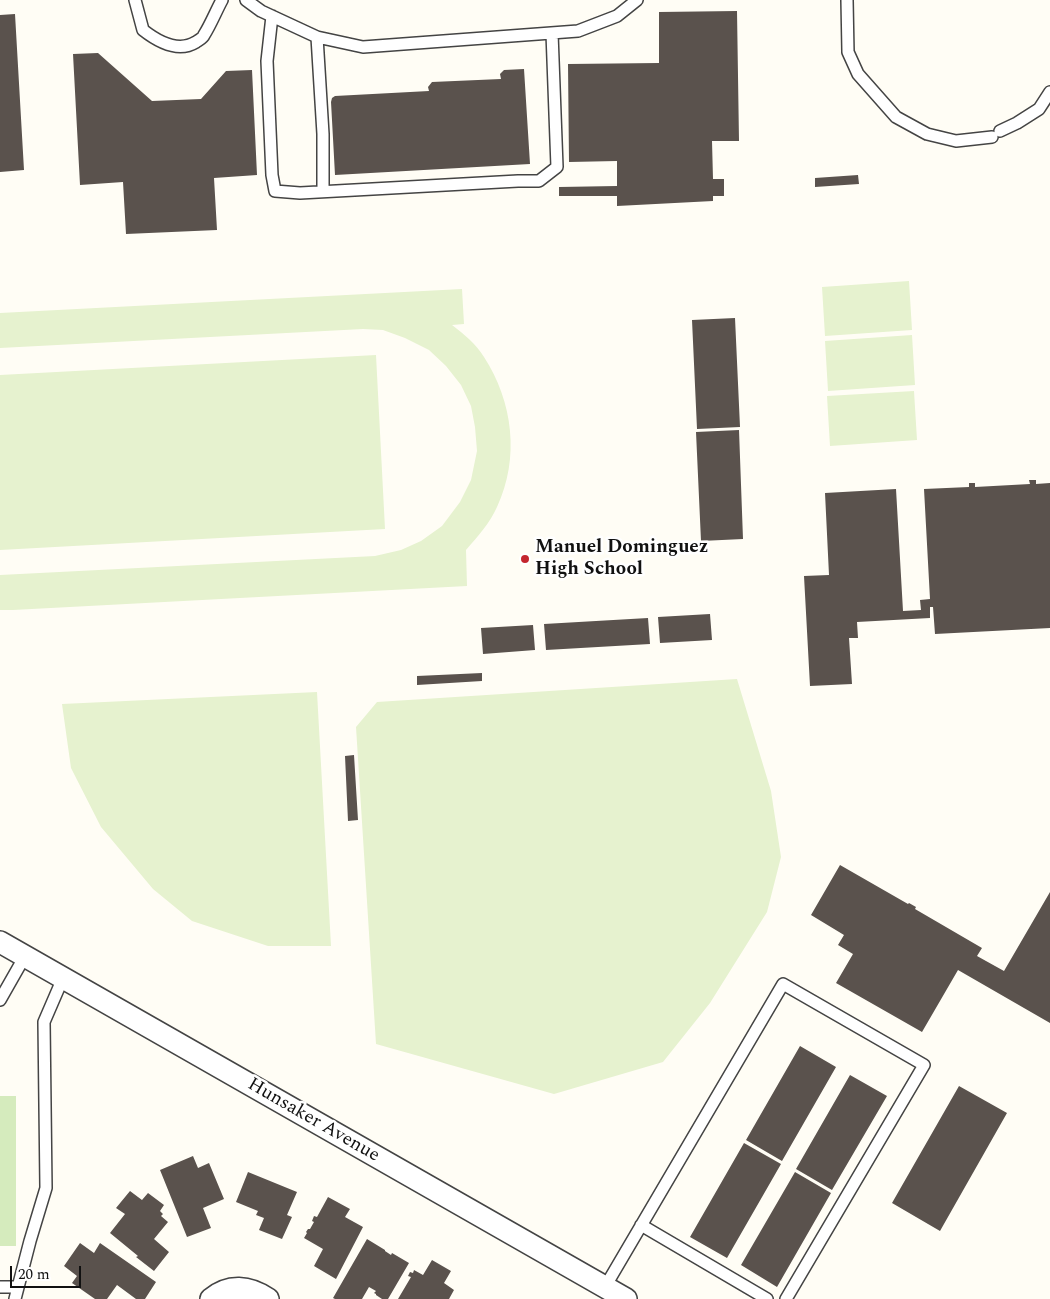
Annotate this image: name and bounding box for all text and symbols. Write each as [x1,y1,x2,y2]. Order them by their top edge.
place label: Manuel Dominguez High School [535,537,708,581]
marker: Manuel Dominguez High School [519,553,531,565]
street label: Hunsaker Avenue [243,1074,383,1168]
scale bar [12,1256,84,1288]
text: 20 m [18,1263,50,1286]

